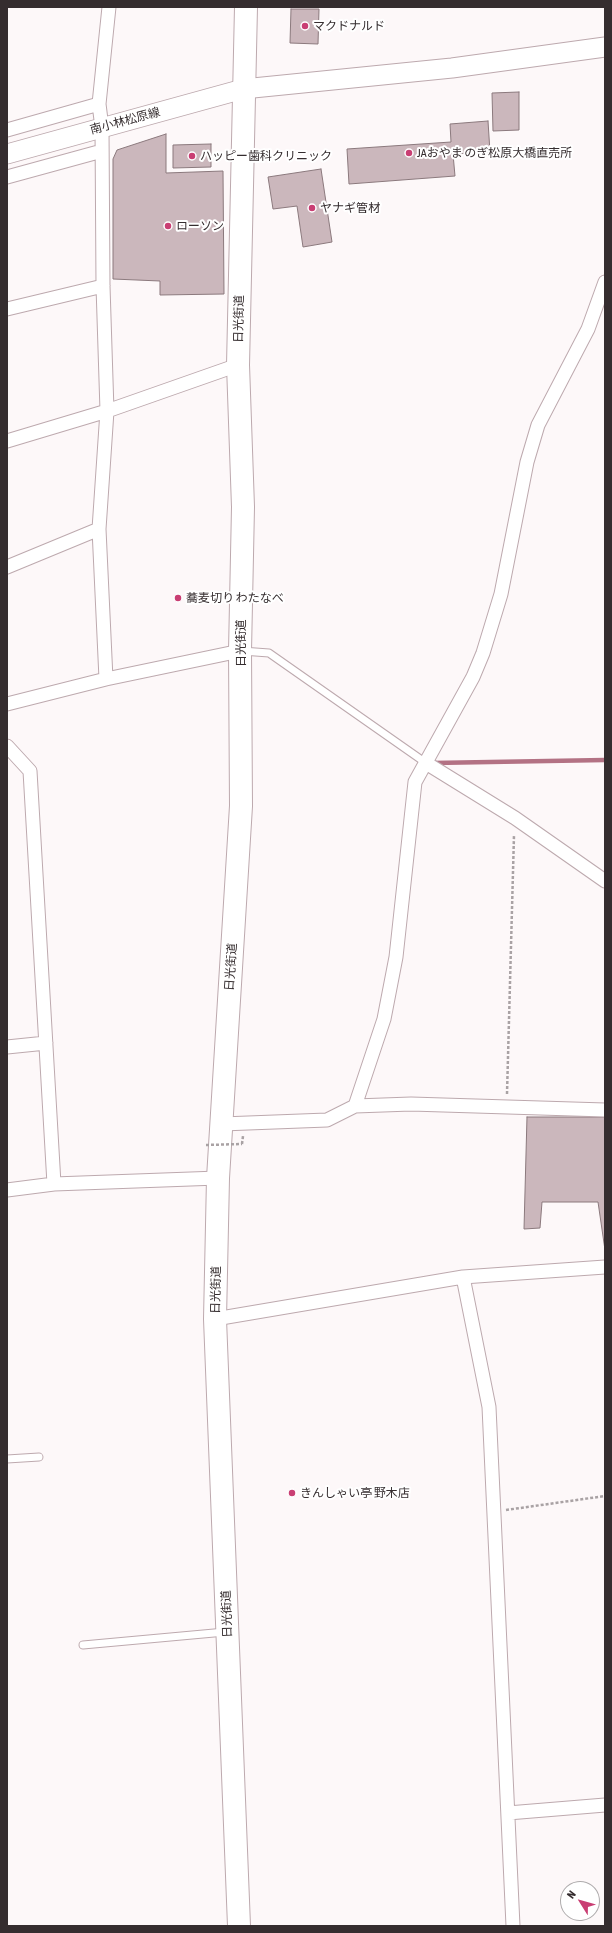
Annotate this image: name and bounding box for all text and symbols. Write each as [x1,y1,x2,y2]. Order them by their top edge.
place label: マクドナルド [313,19,385,33]
marker: マクドナルド [300,21,310,31]
street label: 南小林松原線 [88,105,162,137]
place label: JAおやま のぎ松原大橋直売所 [417,146,572,160]
marker: JAおやま のぎ松原大橋直売所 [404,148,414,158]
place label: ハッピー歯科クリニック [200,149,332,163]
marker: ハッピー歯科クリニック [187,151,197,161]
place label: ヤナギ管材 [320,201,380,215]
marker: ヤナギ管材 [307,203,317,213]
place label: ローソン [176,219,224,233]
marker: ローソン [163,221,173,231]
street label: 日光街道 [231,295,247,343]
place label: 蕎麦切り わたなべ [186,591,284,605]
marker: 蕎麦切り わたなべ [173,593,183,603]
street label: 日光街道 [234,619,248,667]
street label: 日光街道 [222,943,240,991]
street label: 日光街道 [208,1266,224,1314]
place label: きんしゃい亭 野木店 [300,1486,410,1500]
marker: きんしゃい亭 野木店 [287,1488,297,1498]
street label: 日光街道 [219,1590,235,1638]
north arrow [560,1881,600,1921]
text: N [564,1888,578,1901]

